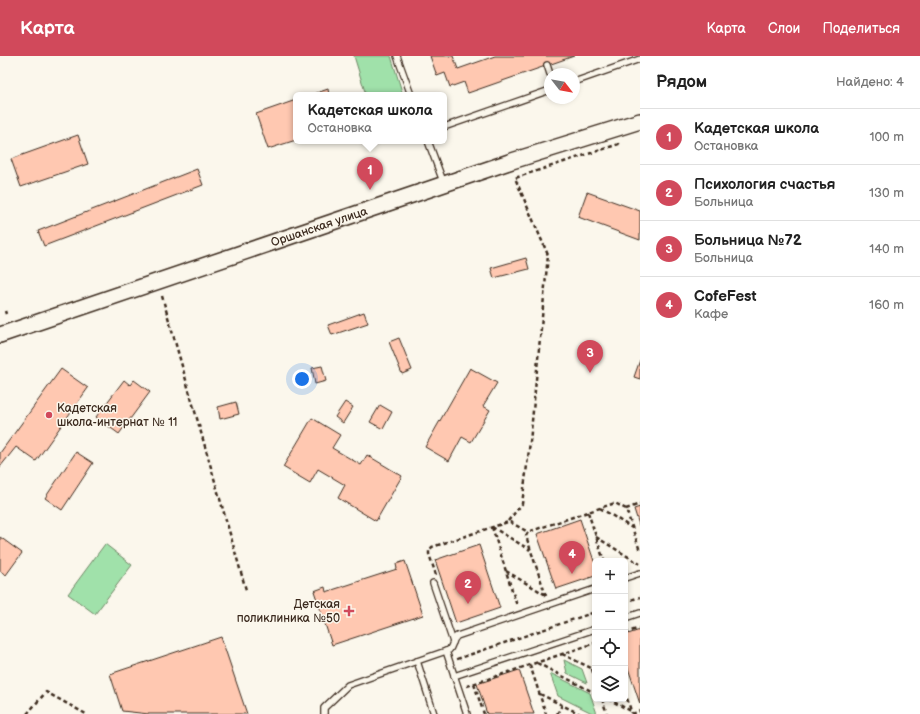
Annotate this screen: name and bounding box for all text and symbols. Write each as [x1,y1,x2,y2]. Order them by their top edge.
text: Карта [20,17,74,40]
text: Карта [706,20,746,37]
text: Слои [768,20,800,37]
text: Поделиться [822,20,900,37]
north arrow [544,68,580,104]
text: Рядом [656,72,707,92]
text: Найдено: 4 [836,74,904,90]
popup [293,92,447,144]
text: Кадетская школа [307,101,433,120]
text: Кадетская школа [694,119,819,138]
text: Остановка [307,120,372,136]
text: 1 [666,129,672,145]
text: 100 m [869,129,904,145]
text: Остановка [694,138,759,154]
pin: 1 [357,157,383,190]
text: Психология счастья [694,175,835,194]
text: 2 [665,185,673,201]
text: 130 m [869,185,904,201]
text: Больница [694,194,753,210]
street label: Оршанская улица [269,204,369,250]
text: Больница №72 [694,231,802,250]
text: 3 [665,241,673,257]
text: 140 m [869,241,904,257]
text: Больница [694,250,753,266]
text: CofeFest [694,287,756,306]
text: 4 [665,297,673,313]
text: 160 m [869,297,904,313]
text: Кафе [694,306,728,322]
pin: 3 [577,340,603,373]
your location [292,369,312,389]
place label: Кадетская школа-интернат № 11 [57,401,178,430]
marker: Кадетская школа-интернат № 11 [44,410,54,420]
pin: 4 [559,541,585,574]
map controls [592,558,628,702]
button: + [592,558,628,594]
pin: 2 [455,571,481,604]
button: − [592,594,628,630]
place label: Детская поликлиника №50 [237,597,340,626]
marker: Детская поликлиника №50 [343,605,355,617]
button: locate [592,630,628,666]
button: layers [592,666,628,702]

